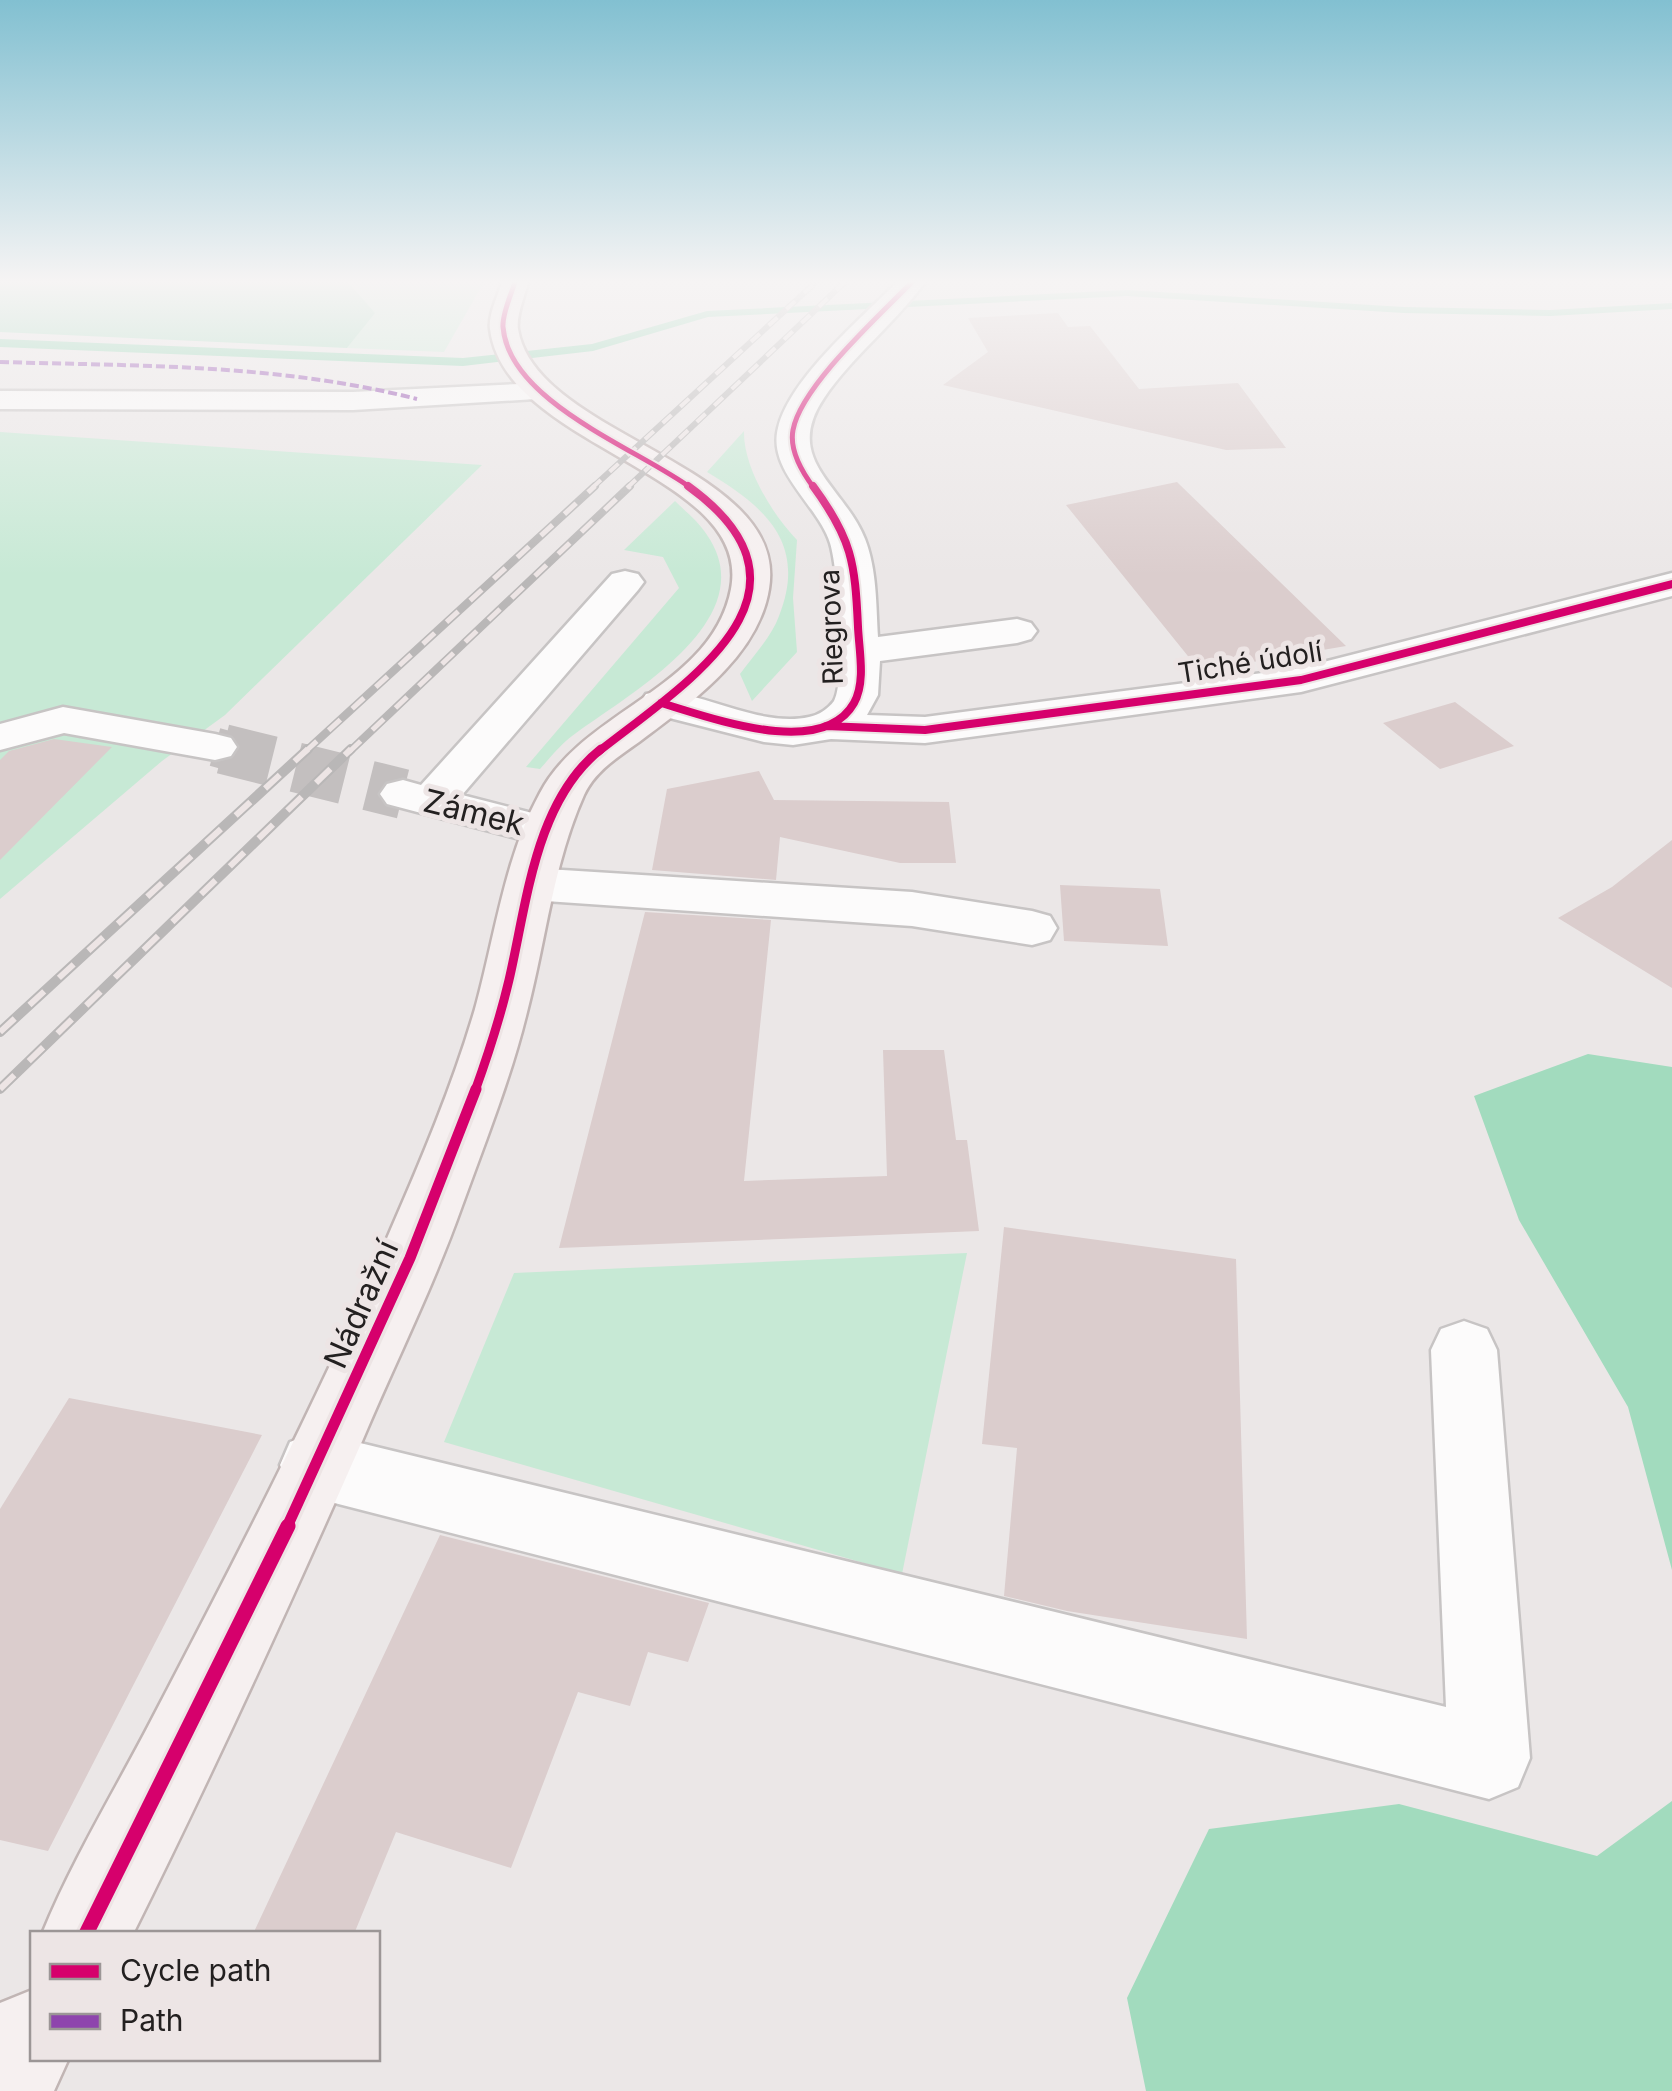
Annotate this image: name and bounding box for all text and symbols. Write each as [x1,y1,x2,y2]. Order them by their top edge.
street label: Riegrova [812,568,850,686]
street label: Tiché údolí [1175,634,1325,690]
street label: Zámek [420,781,529,843]
street label: Nádražní [316,1234,407,1374]
legend [30,1931,380,2061]
text: Cycle path [120,1952,272,1988]
text: Path [120,2002,184,2038]

